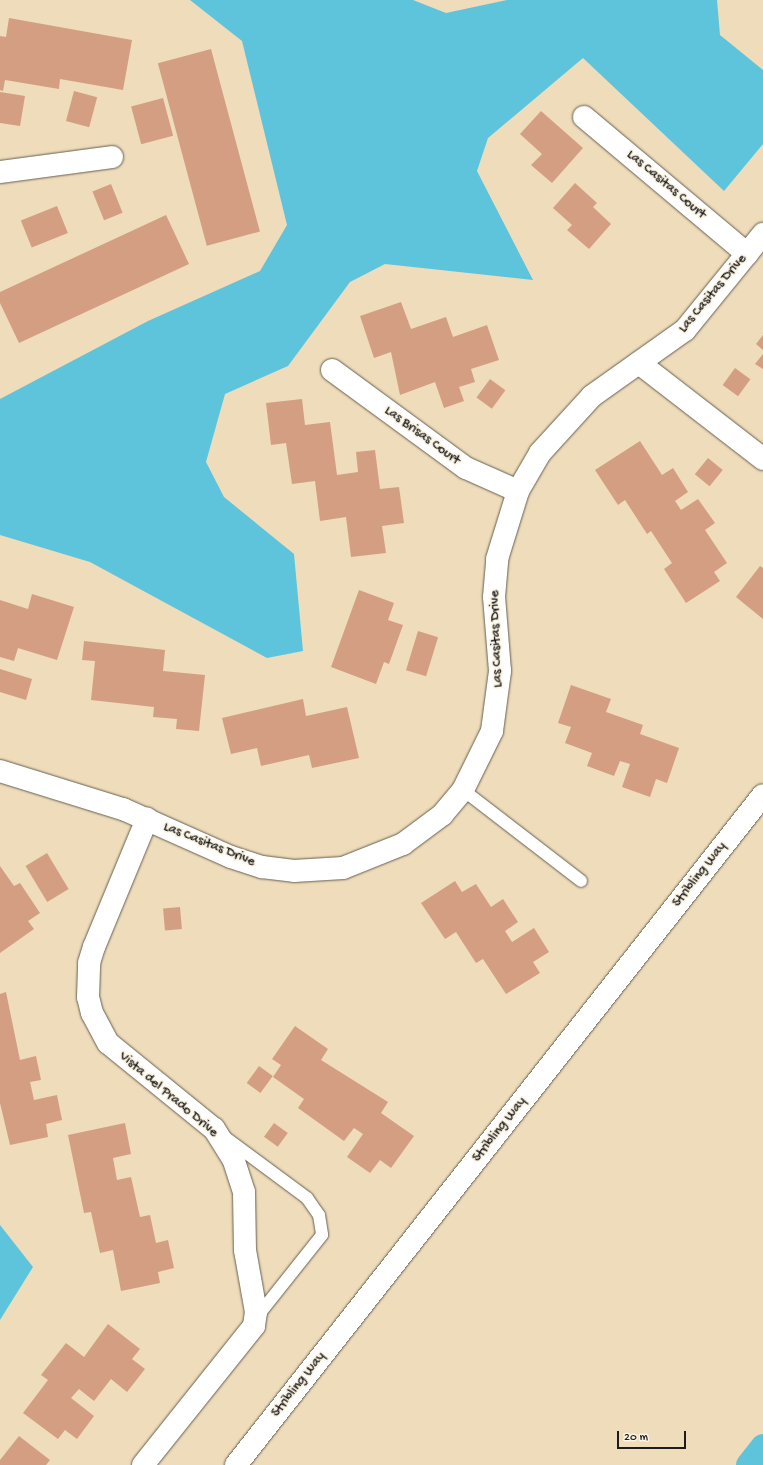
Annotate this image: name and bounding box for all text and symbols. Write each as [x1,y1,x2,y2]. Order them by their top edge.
street label: Las Casitas Court [623,147,709,223]
street label: Las Casitas Drive [675,251,751,337]
street label: Las Brisas Court [381,403,463,469]
street label: Las Casitas Drive [487,590,507,688]
street label: Las Casitas Drive [161,819,257,871]
street label: Stribling Way [669,839,731,911]
street label: Vista del Prado Drive [115,1049,221,1141]
street label: Stribling Way [469,1094,531,1166]
street label: Stribling Way [268,1349,330,1421]
scale bar [619,1423,688,1449]
text: 20 m [624,1431,648,1445]

